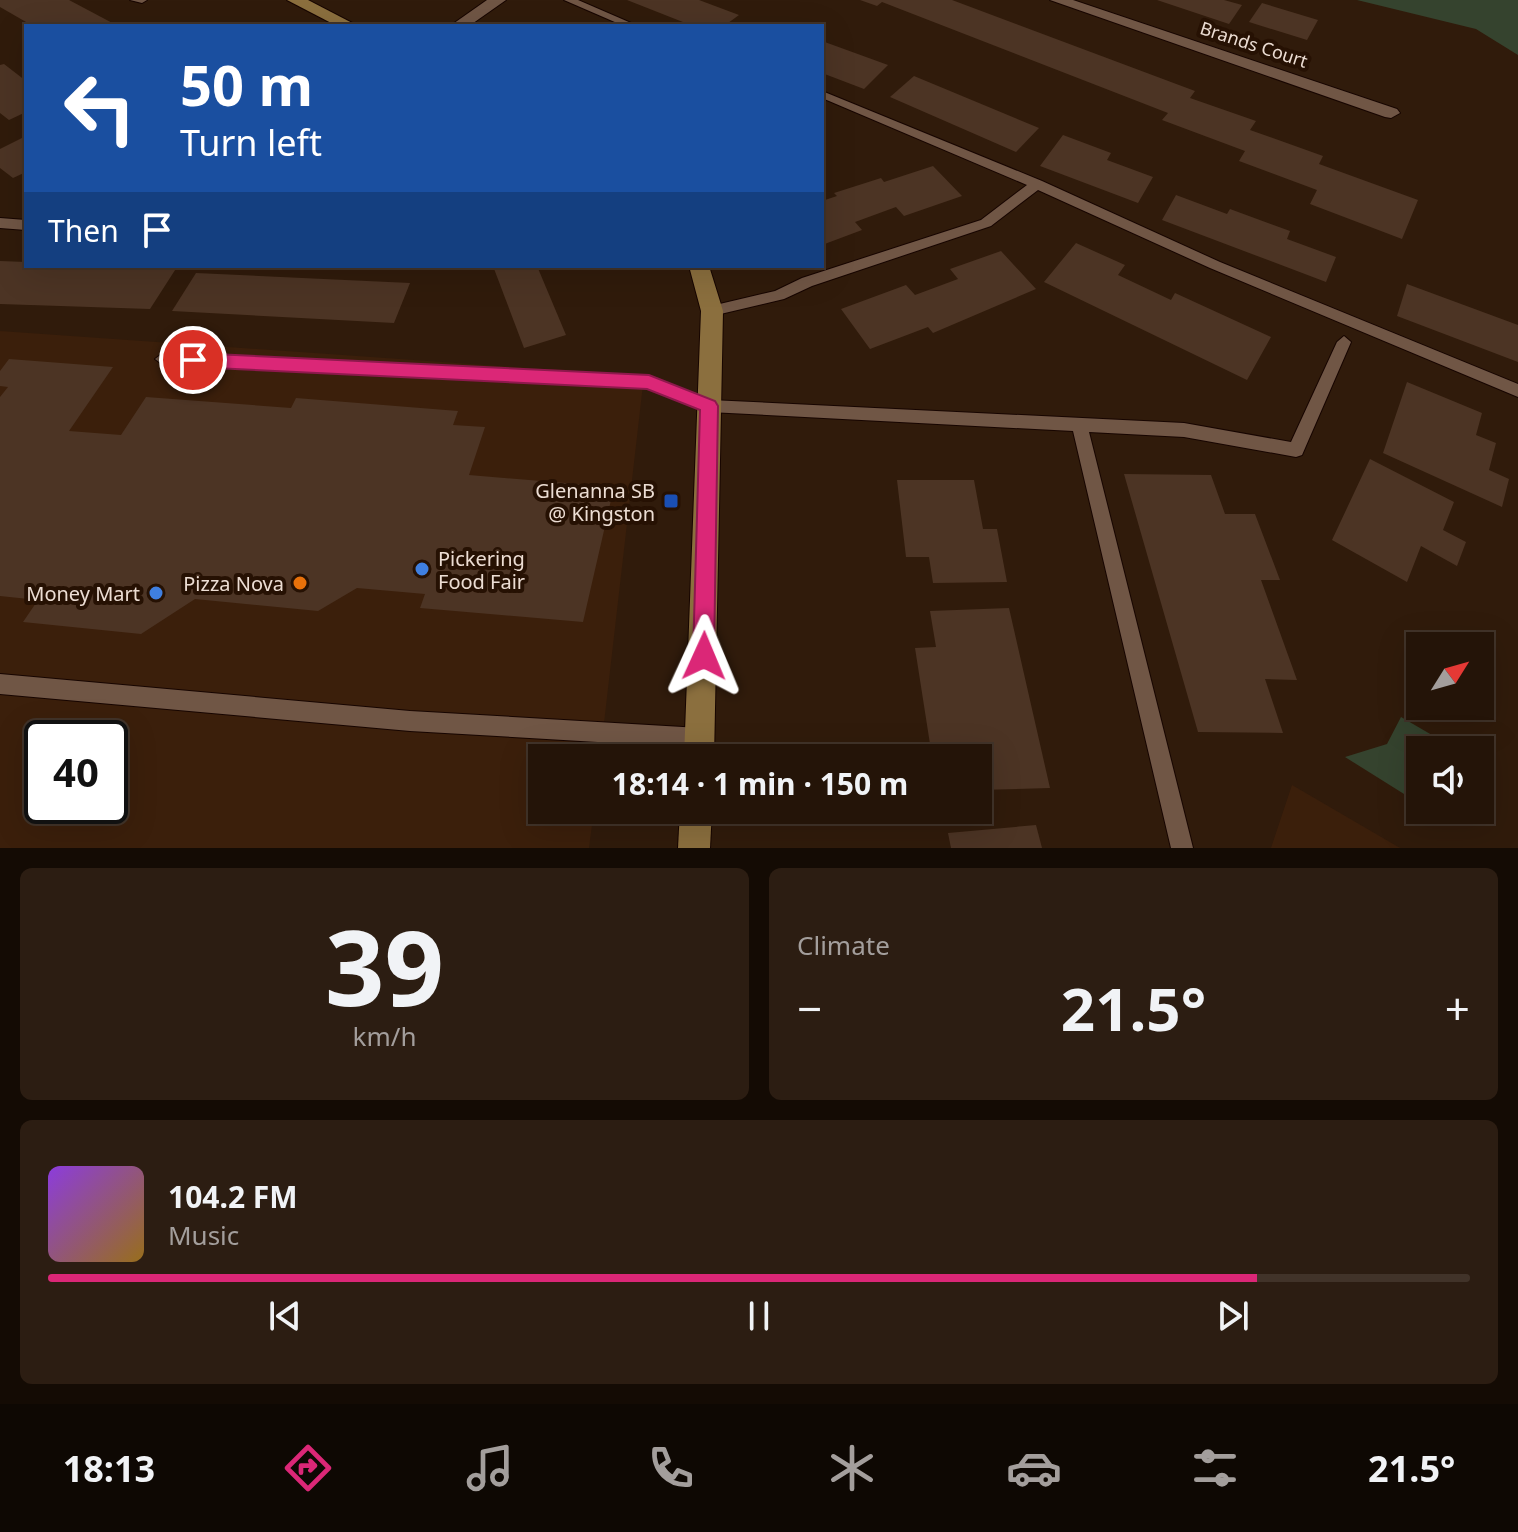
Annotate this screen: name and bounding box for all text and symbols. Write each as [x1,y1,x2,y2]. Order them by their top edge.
street label: Brands Court [1197,15,1311,73]
text: 50 m [180,46,313,122]
icon: left [48,56,152,160]
text: Turn left [180,118,322,167]
icon: arrive [135,208,179,252]
text: Then [48,210,119,251]
pin [159,326,227,394]
icon: arrive [171,338,215,382]
place label: Glenanna SB @ Kingston [535,477,655,527]
marker: Glenanna SB @ Kingston [662,492,680,510]
place label: Pickering Food Fair [438,545,525,595]
marker: Pickering Food Fair [413,560,431,578]
place label: Pizza Nova [183,570,284,597]
marker: Pizza Nova [291,574,309,592]
place label: Money Mart [26,580,140,607]
marker: Money Mart [147,584,165,602]
position arrow [662,614,746,698]
north arrow [1406,632,1494,720]
map controls [1406,632,1494,824]
speed limit sign: 40 [24,720,128,824]
button: sound [1406,736,1494,824]
text: 18:14 · 1 min · 150 m [612,763,908,804]
text: 39 [325,895,444,1036]
text: Climate [797,927,890,963]
text: 21.5° [1061,967,1206,1049]
text: − [797,978,822,1038]
text: + [1445,978,1470,1038]
text: km/h [353,1018,416,1054]
text: 104.2 FM [168,1176,298,1217]
text: Music [168,1217,239,1253]
icon: previous [263,1294,307,1338]
icon: pause [737,1294,781,1338]
icon: next [1211,1294,1255,1338]
icon: directions [280,1440,336,1496]
icon: music [462,1440,518,1496]
icon: phone [643,1440,699,1496]
icon: climate [824,1440,880,1496]
icon: car [1006,1440,1062,1496]
icon: filters [1187,1440,1243,1496]
text: 18:13 [63,1444,155,1493]
text: 21.5° [1368,1444,1455,1493]

